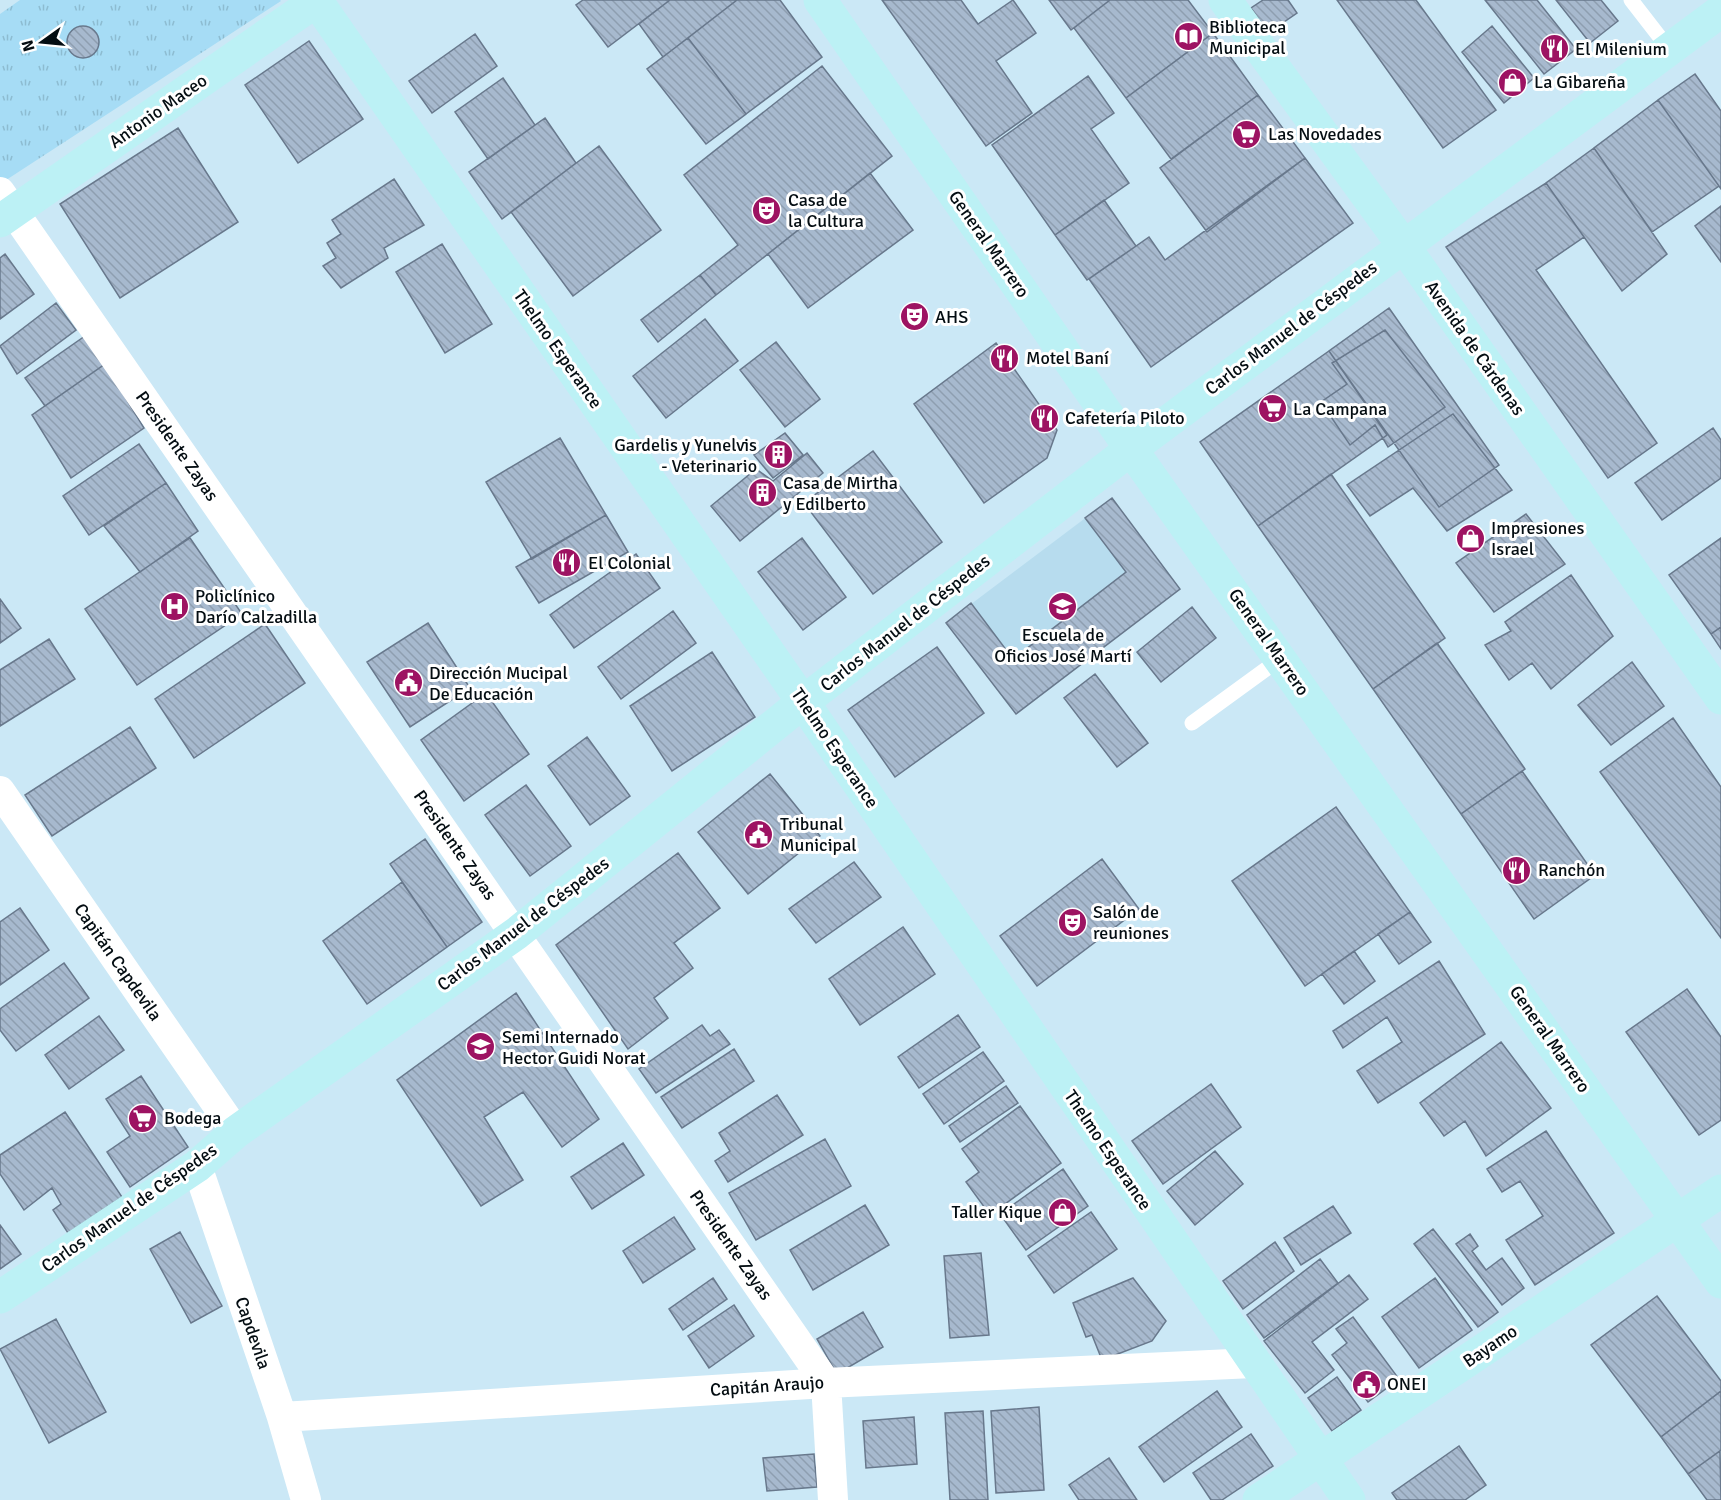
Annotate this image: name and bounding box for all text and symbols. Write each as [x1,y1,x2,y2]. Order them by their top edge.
north arrow [12,12,72,72]
place label: Biblioteca Municipal [1209,16,1286,59]
library icon: Biblioteca Municipal [1172,21,1204,53]
restaurant icon: El Milenium [1538,33,1570,65]
text: N [17,38,40,54]
place label: El Milenium [1575,38,1667,60]
shop icon: La Gibareña [1497,66,1529,98]
street label: Antonio Maceo [105,69,211,153]
place label: La Gibareña [1534,71,1626,93]
supermarket icon: Las Novedades [1231,118,1263,150]
place label: Las Novedades [1268,123,1382,145]
street label: General Marrero [944,186,1034,302]
place label: Casa de la Cultura [788,189,864,232]
theatre icon: Casa de la Cultura [751,194,783,226]
street label: Carlos Manuel de Céspedes [1201,256,1381,400]
street label: Avenida de Cárdenas [1420,276,1530,420]
street label: Thelmo Esperance [509,285,607,413]
theatre icon: AHS [898,301,930,333]
place label: AHS [935,306,968,328]
restaurant icon: Motel Baní [989,342,1021,374]
place label: Motel Baní [1026,347,1109,369]
street label: Presidente Zayas [131,387,223,505]
supermarket icon: La Campana [1256,393,1288,425]
place label: La Campana [1293,398,1387,420]
restaurant icon: Cafetería Piloto [1028,402,1060,434]
place label: Cafetería Piloto [1065,407,1185,429]
place label: Gardelis y Yunelvis - Veterinario [614,434,757,477]
building icon: Gardelis y Yunelvis - Veterinario [762,439,794,471]
place label: Casa de Mirtha y Edilberto [783,472,898,515]
building icon: Casa de Mirtha y Edilberto [746,477,778,509]
place label: Impresiones Israel [1491,517,1584,560]
shop icon: Impresiones Israel [1454,522,1486,554]
restaurant icon: El Colonial [551,547,583,579]
street label: Carlos Manuel de Céspedes [816,550,994,696]
place label: El Colonial [588,552,671,574]
street label: General Marrero [1224,584,1314,700]
place label: Policlínico Darío Calzadilla [195,585,317,628]
hospital icon: Policlínico Darío Calzadilla [158,590,190,622]
school or university icon: Escuela de Oficios José Martí [1047,590,1079,622]
place label: Escuela de Oficios José Martí [994,624,1132,667]
place label: Dirección Mucipal De Educación [429,662,568,705]
public building icon: Dirección Mucipal De Educación [392,667,424,699]
street label: Thelmo Esperance [787,684,883,812]
street label: Presidente Zayas [409,786,501,904]
place label: Tribunal Municipal [780,813,857,856]
public building icon: Tribunal Municipal [743,818,775,850]
street label: Carlos Manuel de Céspedes [433,852,613,996]
restaurant icon: Ranchón [1501,854,1533,886]
place label: Ranchón [1538,859,1605,881]
street label: Capitán Capdevila [69,899,167,1025]
place label: Salón de reuniones [1093,901,1169,944]
theatre icon: Salón de reuniones [1056,906,1088,938]
street label: General Marrero [1505,981,1595,1097]
place label: Semi Internado Hector Guidi Norat [502,1026,646,1069]
school or university icon: Semi Internado Hector Guidi Norat [465,1031,497,1063]
street label: Thelmo Esperance [1060,1086,1156,1214]
supermarket icon: Bodega [127,1102,159,1134]
place label: Bodega [164,1107,221,1129]
street label: Carlos Manuel de Céspedes [37,1139,221,1277]
street label: Presidente Zayas [685,1186,777,1304]
shop icon: Taller Kique [1047,1196,1079,1228]
place label: Taller Kique [952,1201,1042,1223]
street label: Capdevila [230,1294,276,1372]
street label: Bayamo [1459,1320,1521,1372]
public building icon: ONEI [1350,1368,1382,1400]
street label: Capitán Araujo [709,1371,825,1401]
place label: ONEI [1387,1373,1427,1395]

